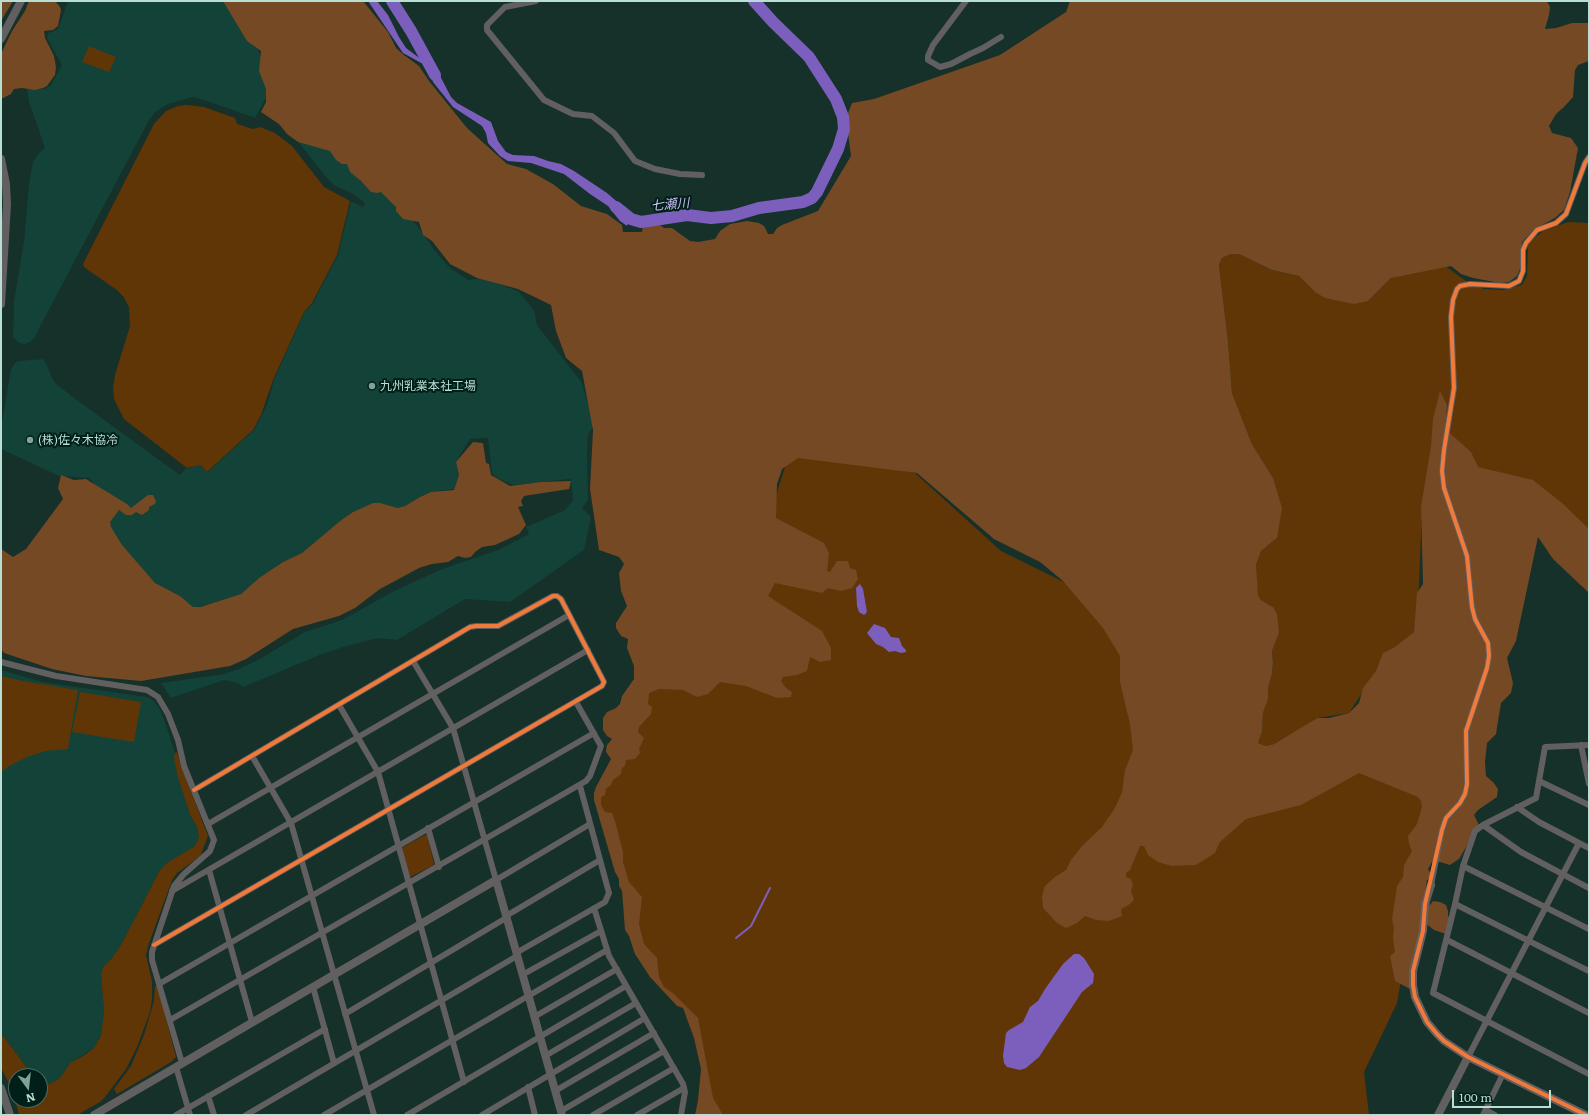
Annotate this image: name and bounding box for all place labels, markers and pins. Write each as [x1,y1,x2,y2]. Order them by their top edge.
place label: 九州乳業本社工場 [380,379,476,393]
marker: 九州乳業本社工場 [367,381,377,391]
place label: (株)佐々木協冷 [38,433,118,447]
marker: (株)佐々木協冷 [25,435,35,445]

